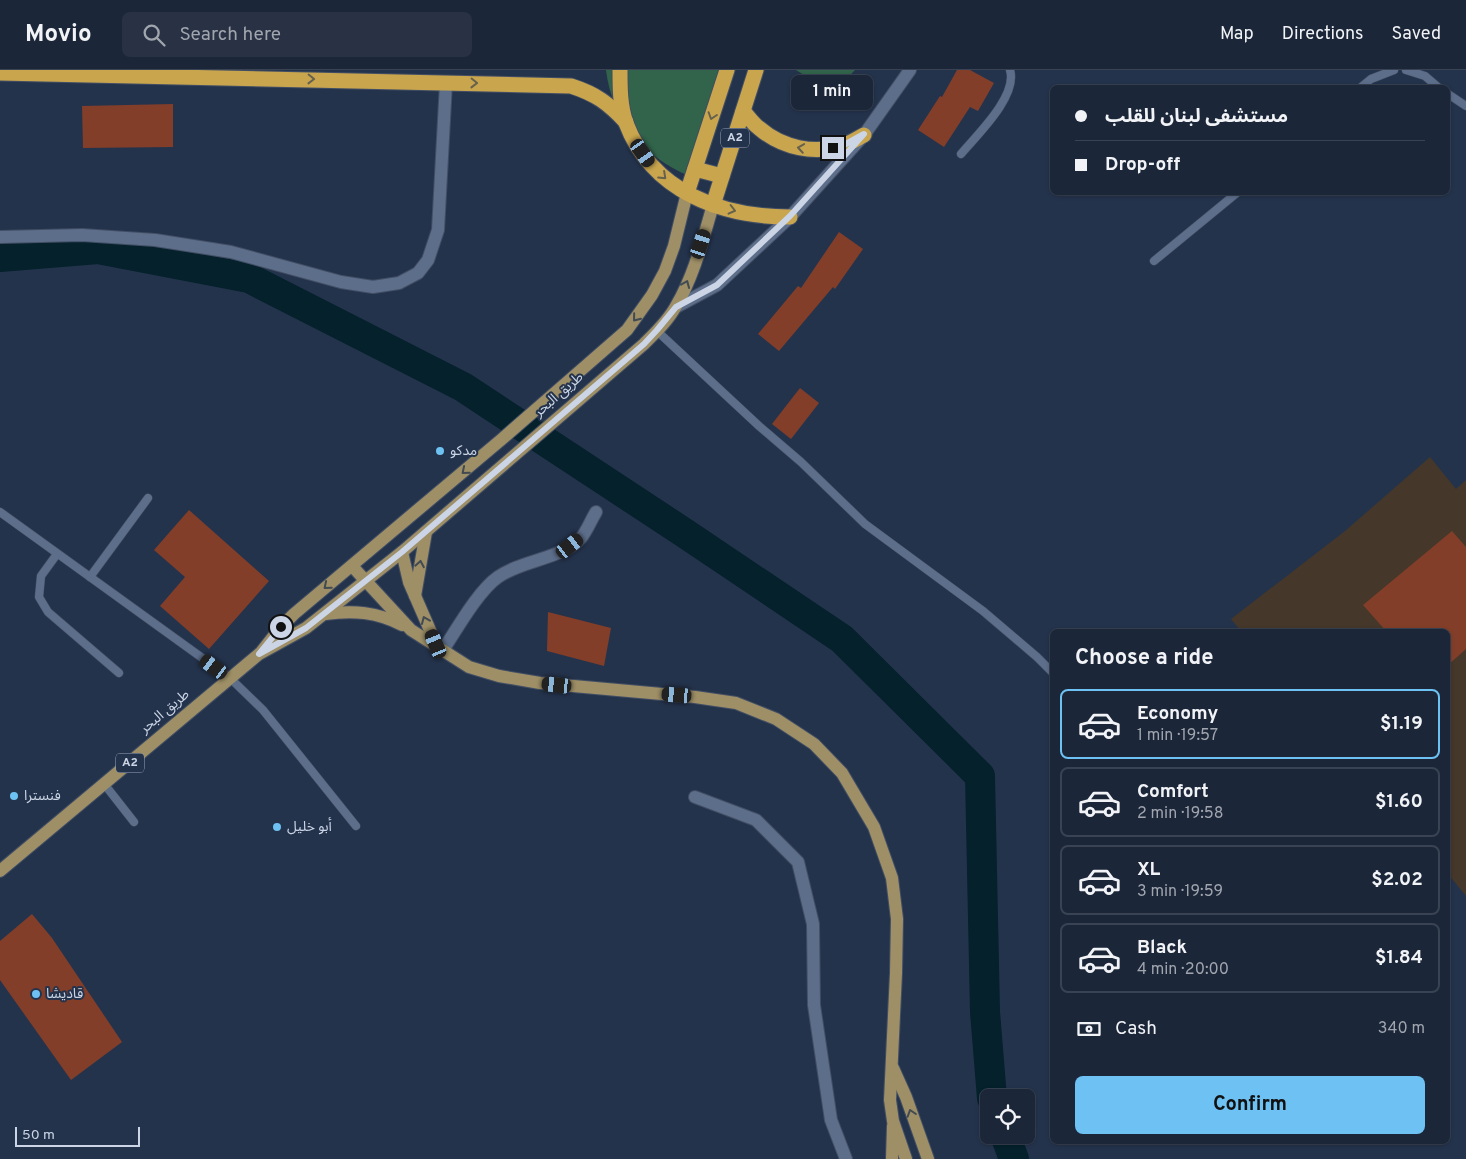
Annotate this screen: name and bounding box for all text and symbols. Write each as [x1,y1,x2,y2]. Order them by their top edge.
search box [122,12,472,57]
text: Movio [25,20,92,50]
icon: search [140,21,168,49]
text: Search here [180,23,281,47]
text: Map [1220,23,1254,46]
text: Directions [1282,23,1364,46]
text: Saved [1392,23,1441,46]
one-way arrow [307,74,315,85]
callout: 1 min [792,75,874,110]
one-way arrow [470,78,478,89]
text: 1 min [813,82,851,102]
text: مستشفى لبنان للقلب [1105,105,1288,129]
one-way arrow [707,112,717,120]
road number: A2 [721,128,749,148]
car [628,136,657,170]
route end [822,137,844,159]
one-way arrow [797,143,806,153]
text: Drop-off [1105,153,1180,177]
one-way arrow [657,170,666,179]
one-way arrow [728,205,736,215]
car [689,227,712,261]
one-way arrow [679,280,690,289]
one-way arrow [634,312,642,321]
street label: طريق البحر [530,369,587,422]
place label: مدكو [450,443,477,460]
marker: مدكو [434,445,446,457]
one-way arrow [462,465,471,473]
car [553,531,586,561]
one-way arrow [415,559,425,568]
one-way arrow [324,581,333,590]
route start [270,616,292,638]
one-way arrow [421,616,432,625]
car [423,627,448,661]
text: Choose a ride [1075,645,1213,672]
car [197,652,230,682]
car [541,676,572,694]
street label: طريق البحر [136,686,193,738]
car [661,686,692,704]
icon: car [1077,702,1122,747]
text: Economy [1137,702,1218,726]
text: $1.19 [1380,712,1423,736]
text: 1 min · 19:57 [1137,726,1218,746]
road number: A2 [116,754,144,772]
icon: car [1077,780,1122,825]
text: Comfort [1137,780,1209,804]
place label: فنسترا [24,788,61,805]
marker: فنسترا [8,790,20,802]
text: $1.60 [1375,790,1423,814]
text: 2 min · 19:58 [1137,804,1224,824]
place label: أبو خليل [287,817,332,836]
marker: أبو خليل [271,821,283,833]
icon: car [1077,858,1122,903]
text: XL [1137,858,1160,882]
text: $2.02 [1371,868,1423,892]
text: 3 min · 19:59 [1137,882,1223,902]
icon: car [1077,936,1122,981]
text: Black [1137,936,1187,960]
text: $1.84 [1375,946,1423,970]
text: 4 min · 20:00 [1137,960,1229,980]
place label: قاديشا [46,986,83,1003]
marker: قاديشا [30,988,42,1000]
icon: cash [1075,1015,1103,1043]
text: Cash [1115,1017,1157,1041]
text: 340 m [1378,1019,1425,1039]
button: Confirm [1075,1076,1425,1134]
map controls [980,1089,1035,1144]
button: locate [980,1089,1035,1144]
one-way arrow [907,1109,917,1118]
scale bar [15,1124,140,1147]
text: 50 m [22,1127,55,1144]

